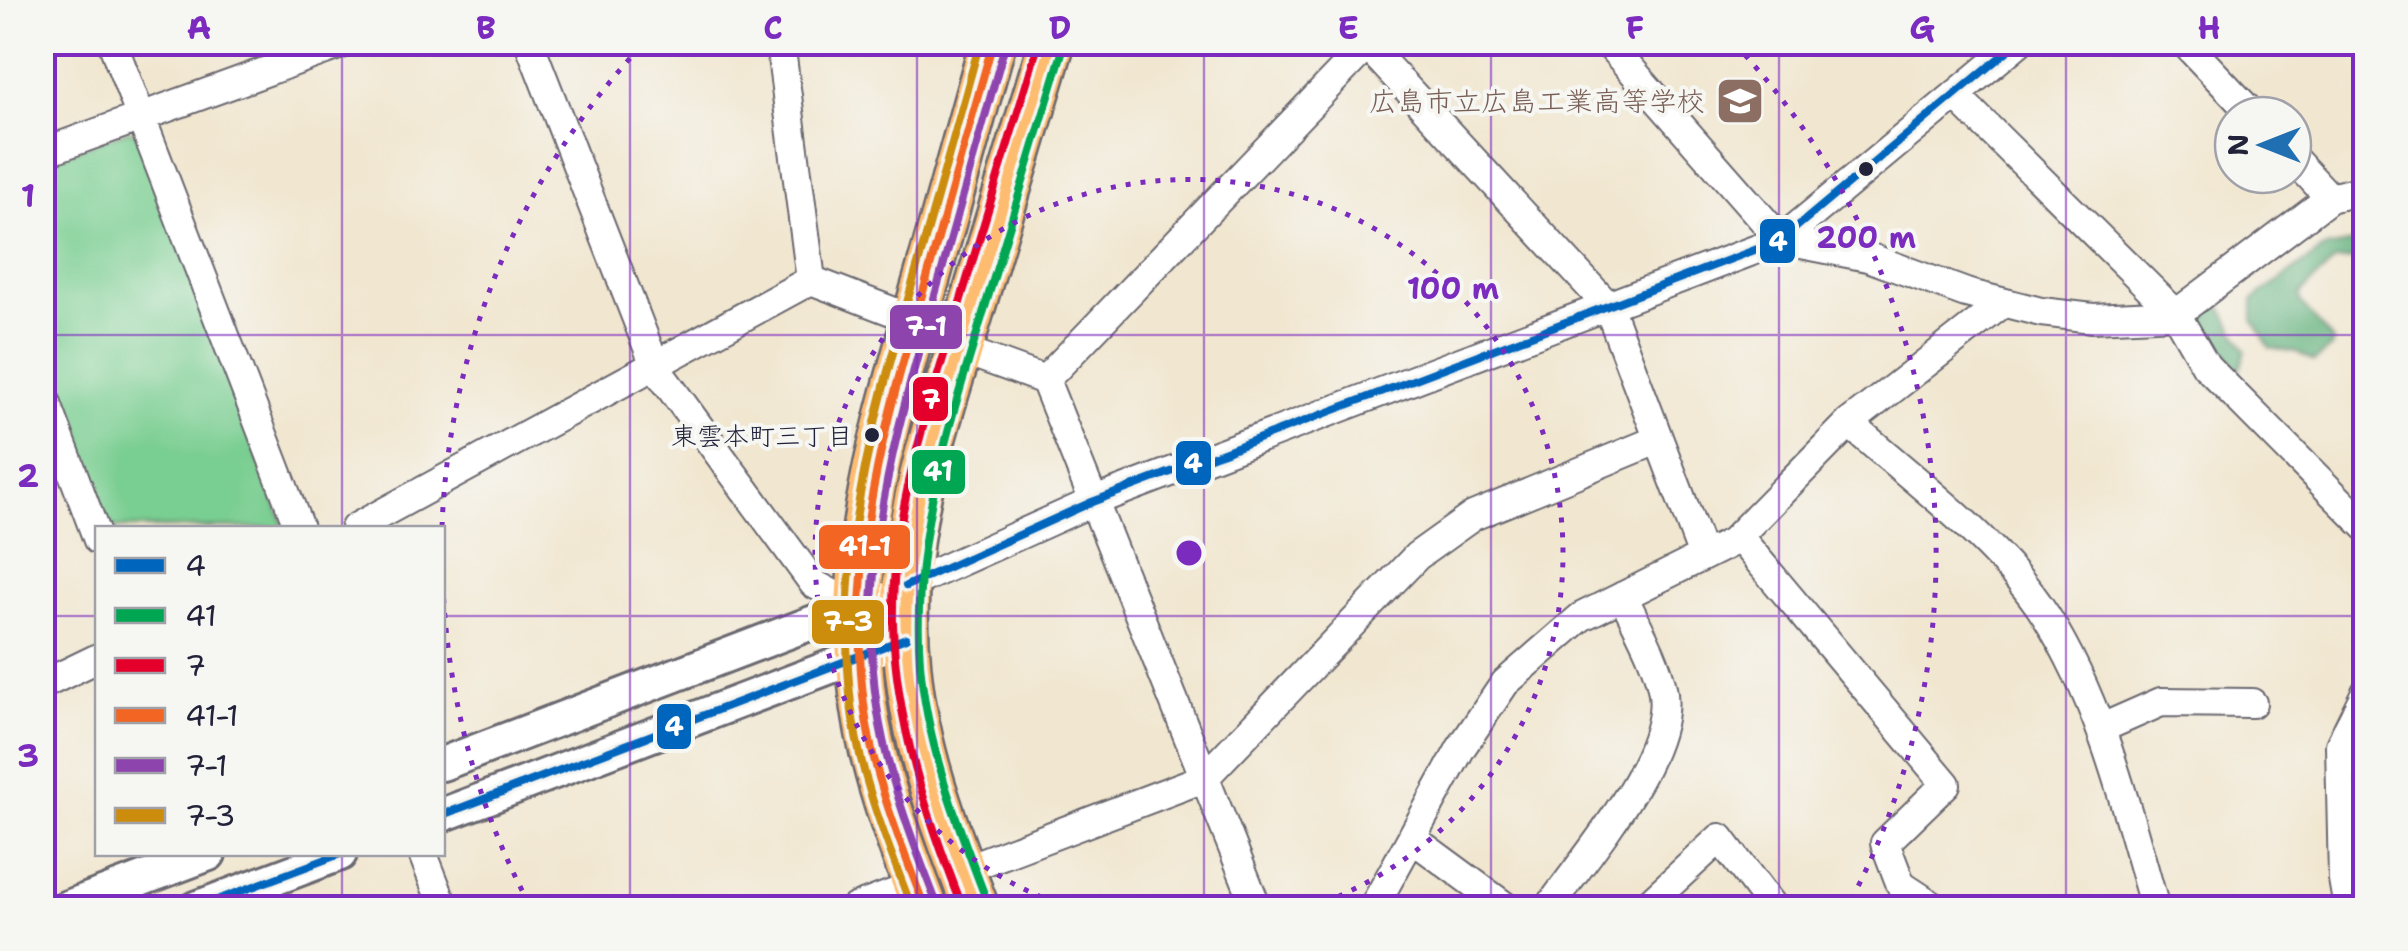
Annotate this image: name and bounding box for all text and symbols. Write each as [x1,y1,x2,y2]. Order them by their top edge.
text: A [187,6,211,49]
text: B [476,6,496,49]
text: C [763,6,783,49]
text: D [1049,6,1071,49]
text: E [1337,6,1359,49]
text: F [1626,6,1644,49]
text: G [1909,6,1935,49]
text: H [2197,6,2221,49]
school or university icon: 広島市立広島工業高等学校 [1714,75,1766,127]
place label: 広島市立広島工業高等学校 [1369,82,1705,120]
north arrow [2213,95,2313,195]
text: N [2219,134,2257,156]
unlabelled marker [1856,159,1876,179]
text: 1 [21,174,35,217]
line badge: 4 [1758,217,1797,265]
text: 200 m [1816,217,1916,258]
text: 4 [1768,222,1788,260]
text: 100 m [1407,268,1499,309]
line badge: 7-1 [888,303,964,351]
text: 7-1 [905,307,947,345]
line badge: 7 [911,375,950,423]
text: 7 [921,380,941,418]
place label: 東雲本町三丁目 [671,418,853,453]
marker: 東雲本町三丁目 [862,425,882,445]
line badge: 4 [1174,439,1213,487]
text: 4 [1183,444,1203,482]
line badge: 41 [910,448,967,496]
text: 41 [923,452,953,490]
text: 2 [17,454,39,497]
line badge: 41-1 [817,523,912,571]
legend [95,526,445,856]
text: 41-1 [839,527,891,565]
centre of rings [1171,535,1207,571]
text: 4 [185,545,206,586]
text: 41 [185,595,217,636]
line badge: 7-3 [810,598,886,646]
text: 7-3 [823,602,873,640]
text: 7 [185,645,206,686]
text: 41-1 [185,695,239,736]
line badge: 4 [655,702,693,751]
text: 4 [664,707,684,745]
text: 3 [17,734,39,777]
text: 7-1 [185,745,228,786]
text: 7-3 [185,795,235,836]

